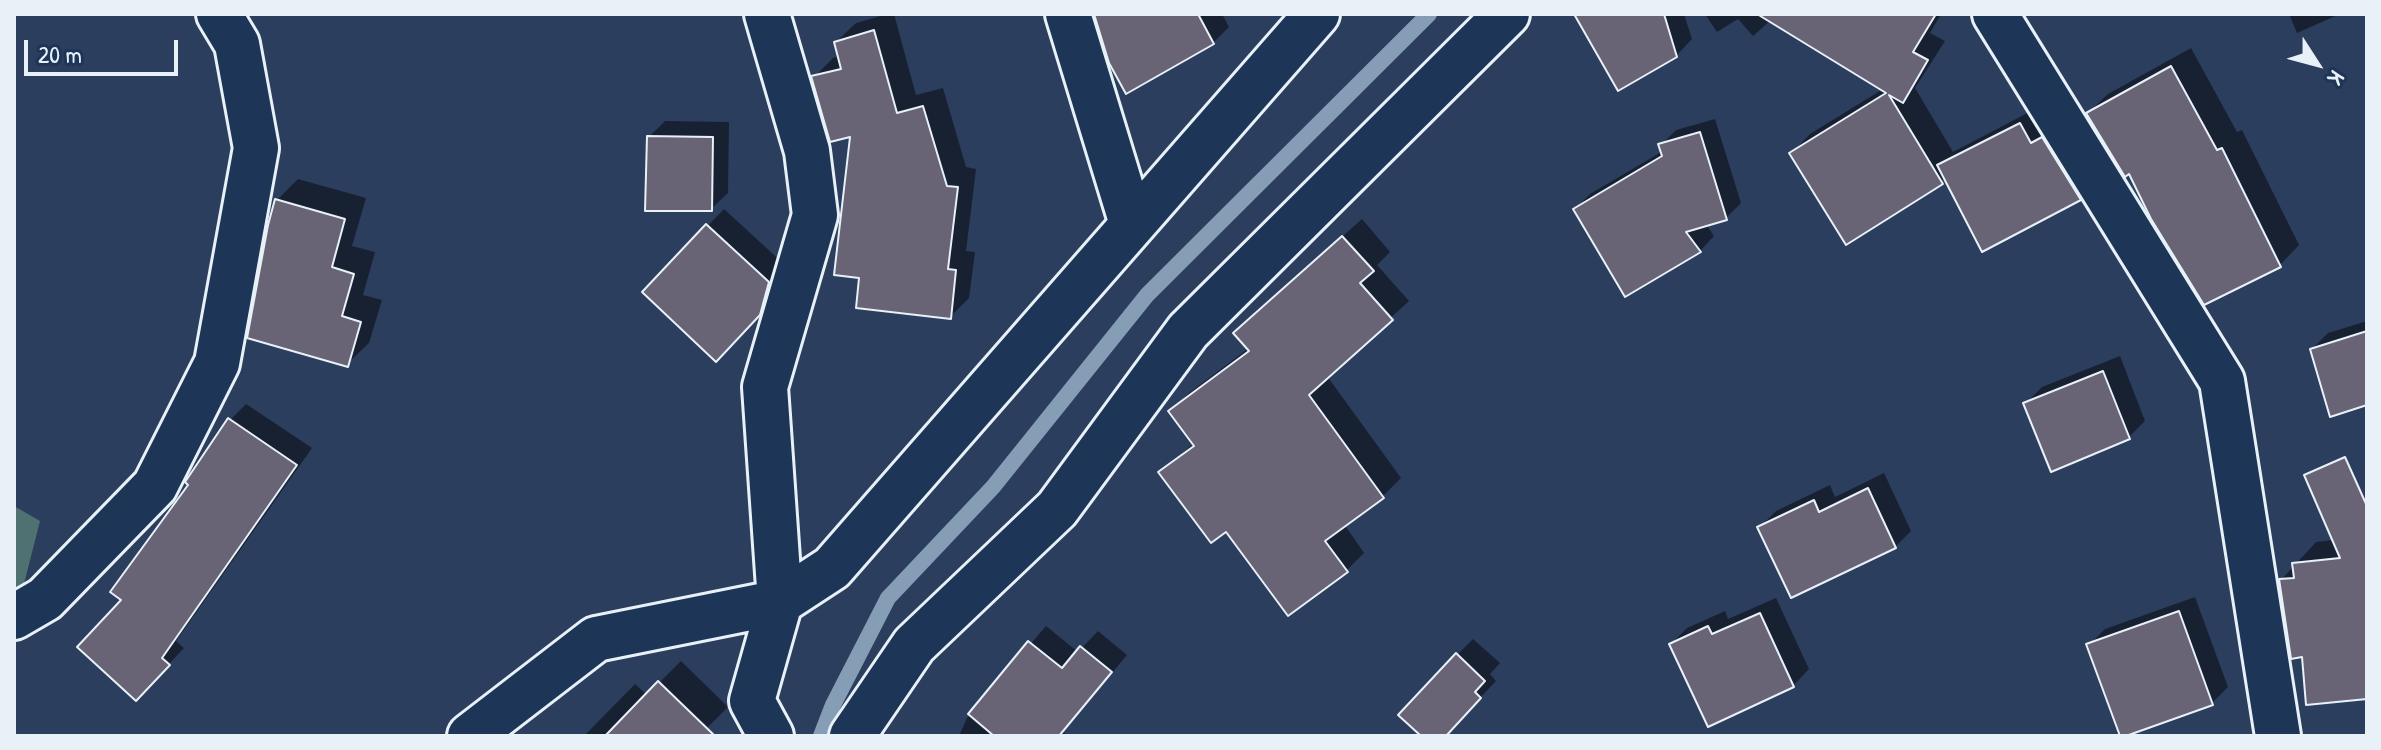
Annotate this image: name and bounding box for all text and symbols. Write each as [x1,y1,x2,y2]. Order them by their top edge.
scale bar [28,24,182,74]
north arrow [2277,24,2357,104]
text: 20 m [38,38,82,70]
text: K [2321,65,2352,92]

